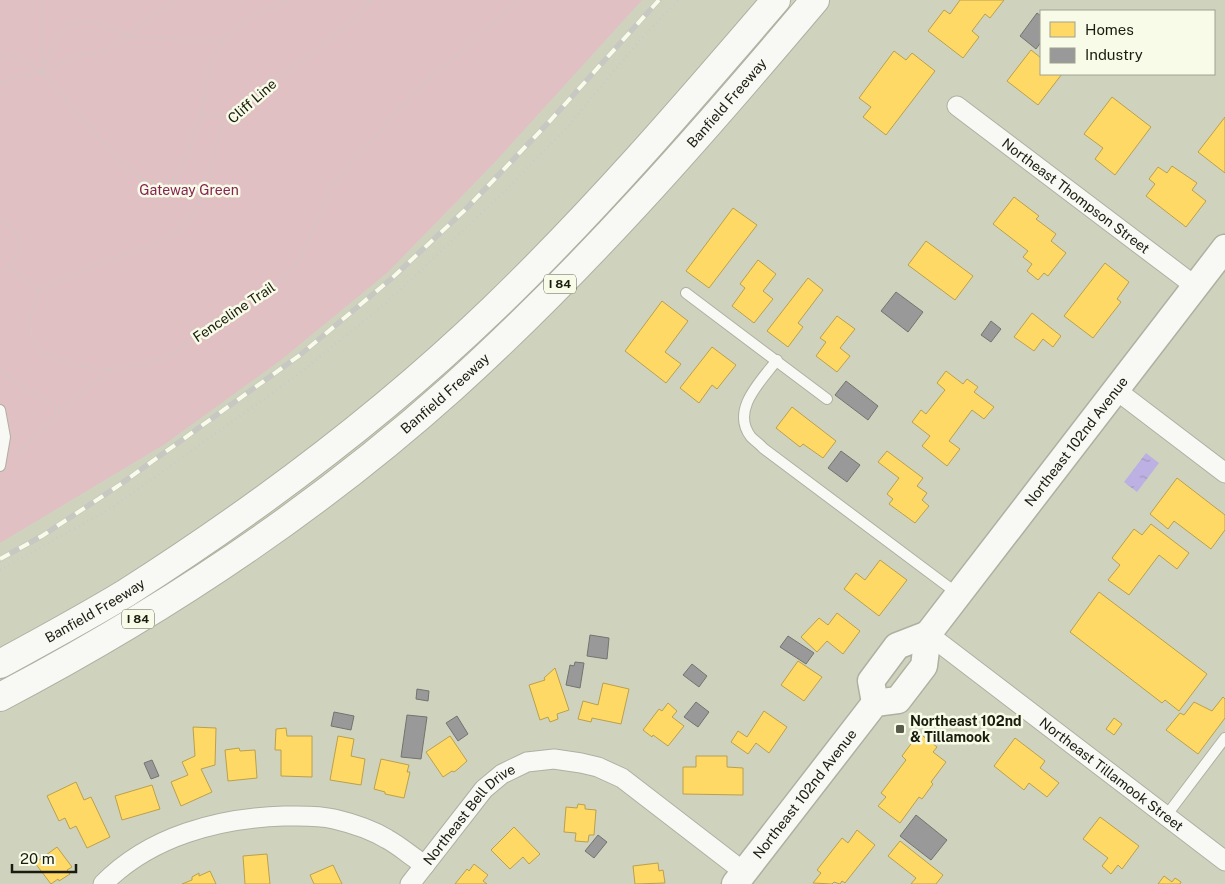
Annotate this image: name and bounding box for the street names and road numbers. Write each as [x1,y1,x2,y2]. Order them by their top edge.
street label: Banfield Freeway [684,55,770,151]
street label: Cliff Line [224,76,280,126]
street label: Northeast Thompson Street [999,135,1153,257]
road number: I 84 [544,274,576,294]
street label: Fenceline Trail [190,279,278,345]
street label: Banfield Freeway [397,350,493,437]
street label: Northeast 102nd Avenue [1021,373,1131,509]
street label: Banfield Freeway [42,575,148,646]
road number: I 84 [122,610,154,628]
street label: Northeast Tillamook Street [1037,714,1187,834]
street label: Northeast 102nd Avenue [750,726,860,862]
street label: Northeast Bell Drive [420,761,518,868]

